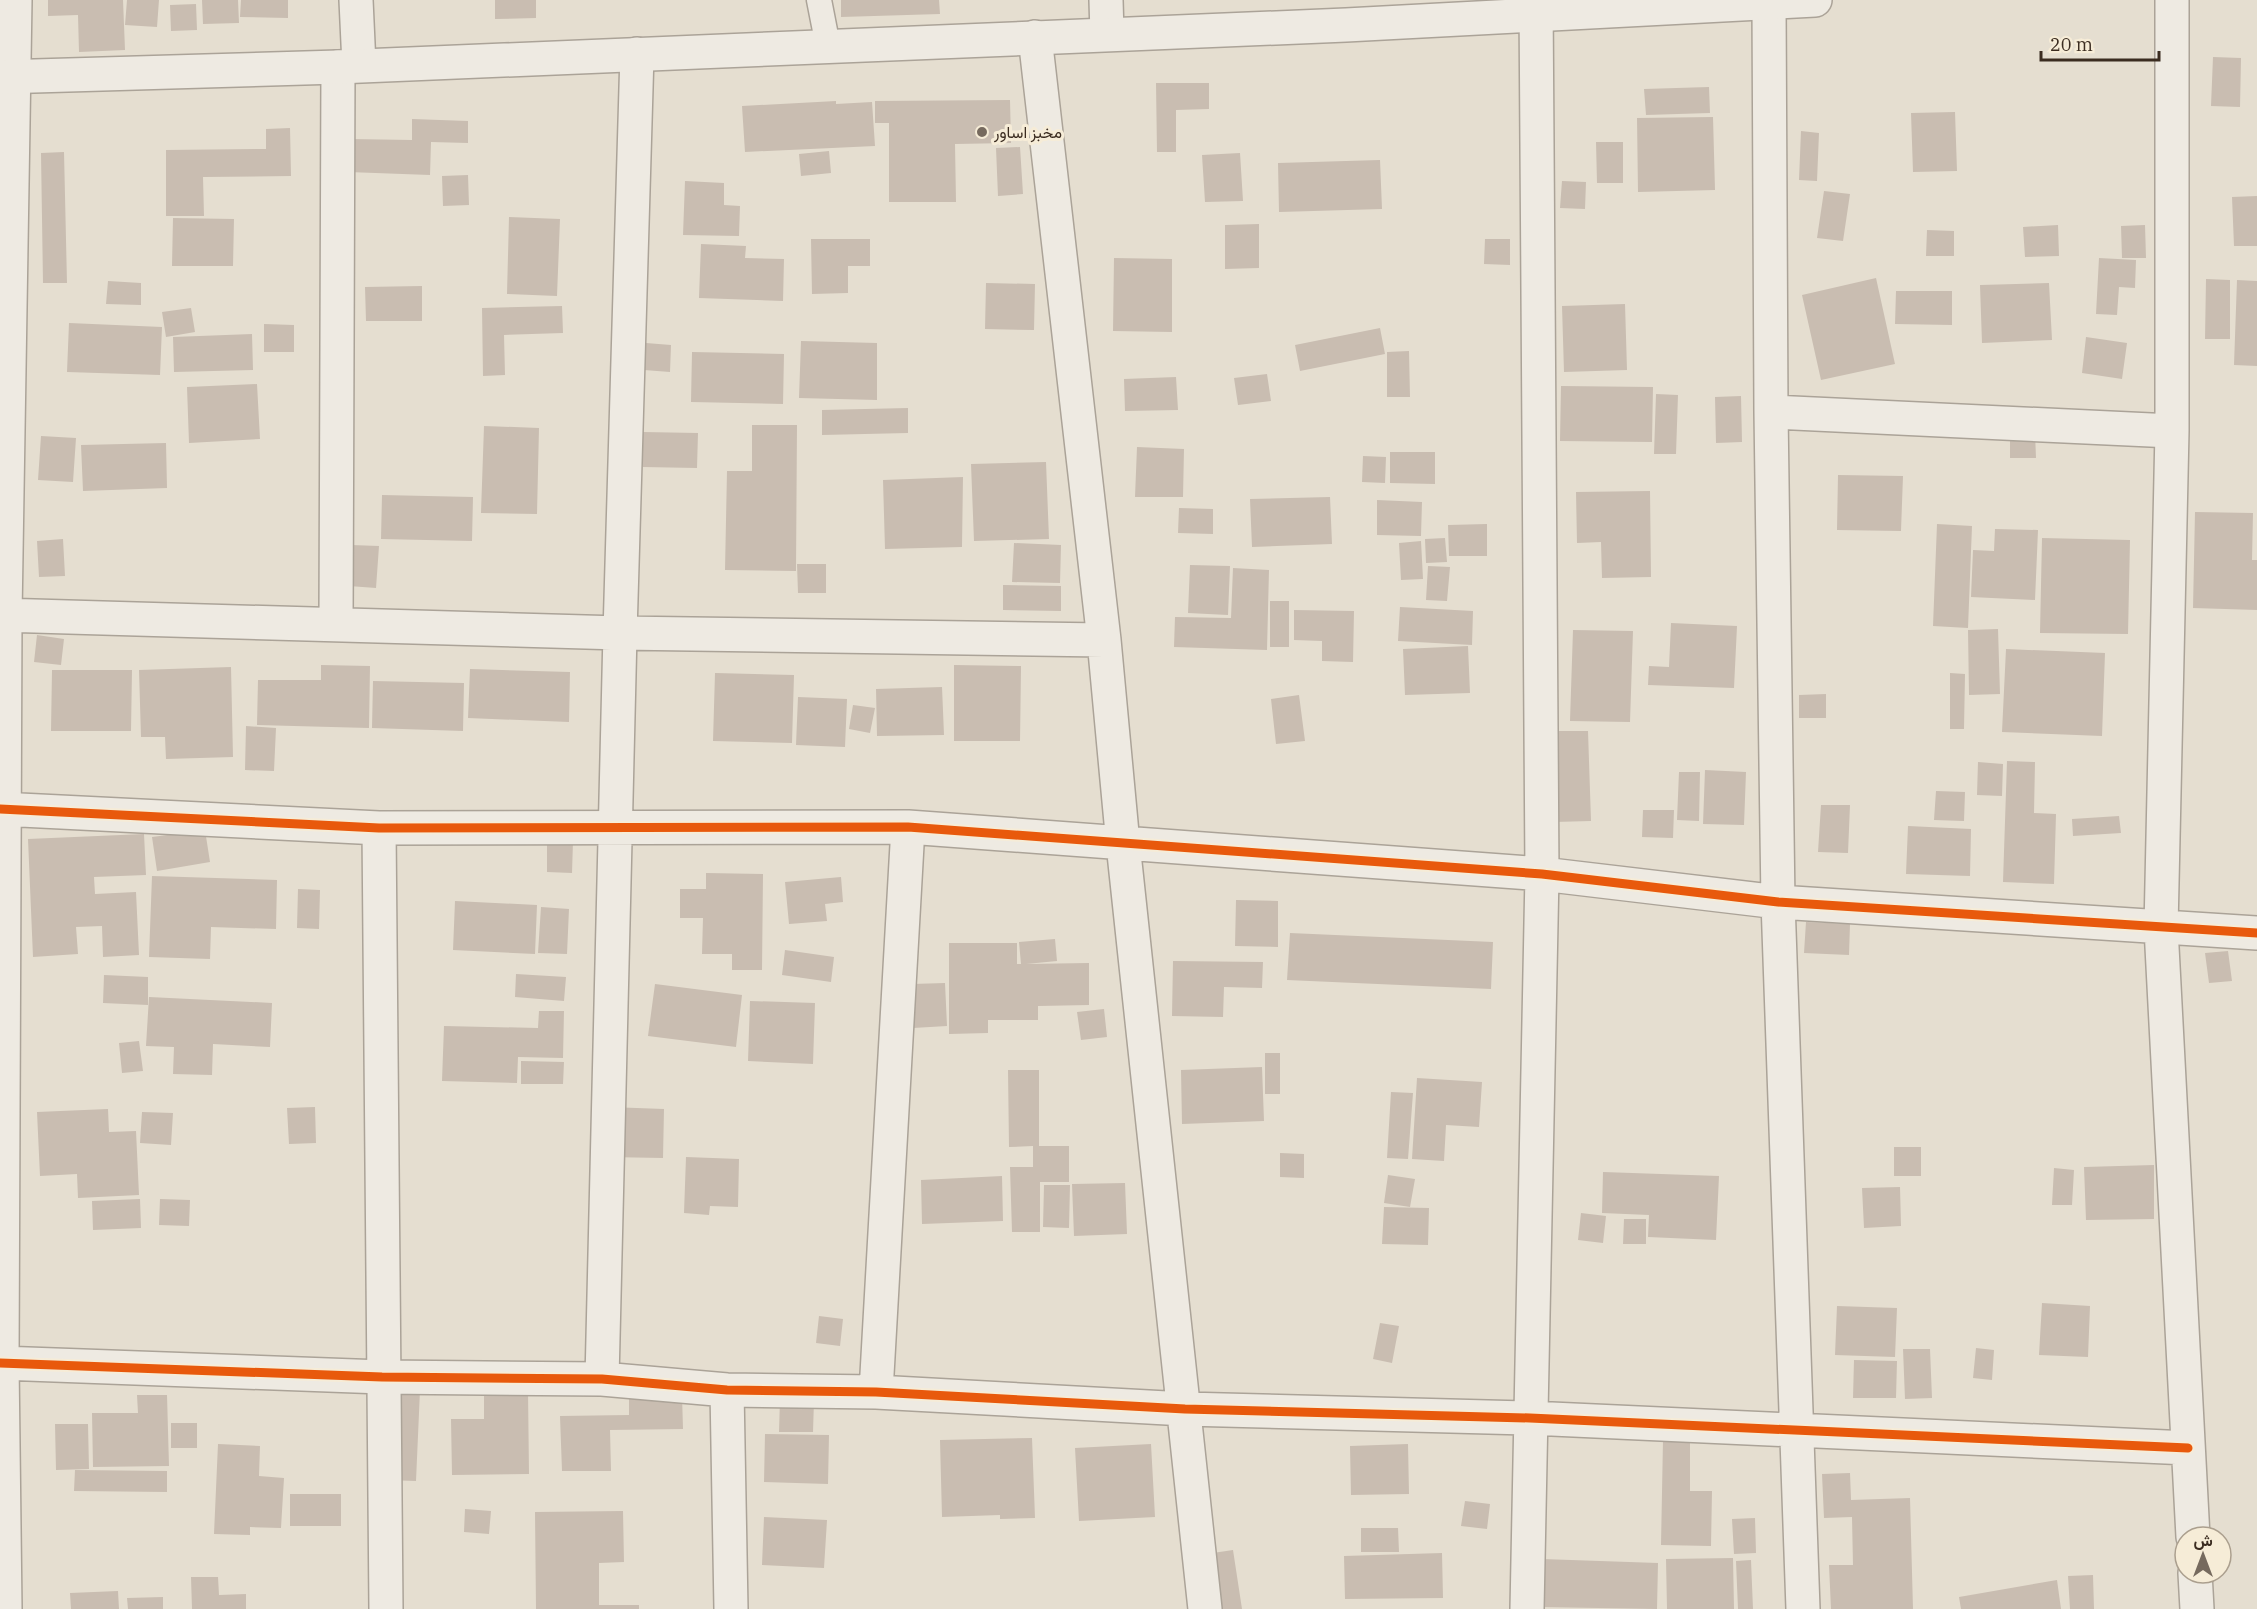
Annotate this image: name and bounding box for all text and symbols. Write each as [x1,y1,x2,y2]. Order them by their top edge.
scale bar [2041,24,2160,62]
text: 20 m [2050,33,2093,56]
place label: مخبز اساور [993,122,1062,143]
marker: مخبز اساور [975,125,989,139]
north arrow [2173,1525,2233,1585]
text: ش [2193,1530,2213,1550]

